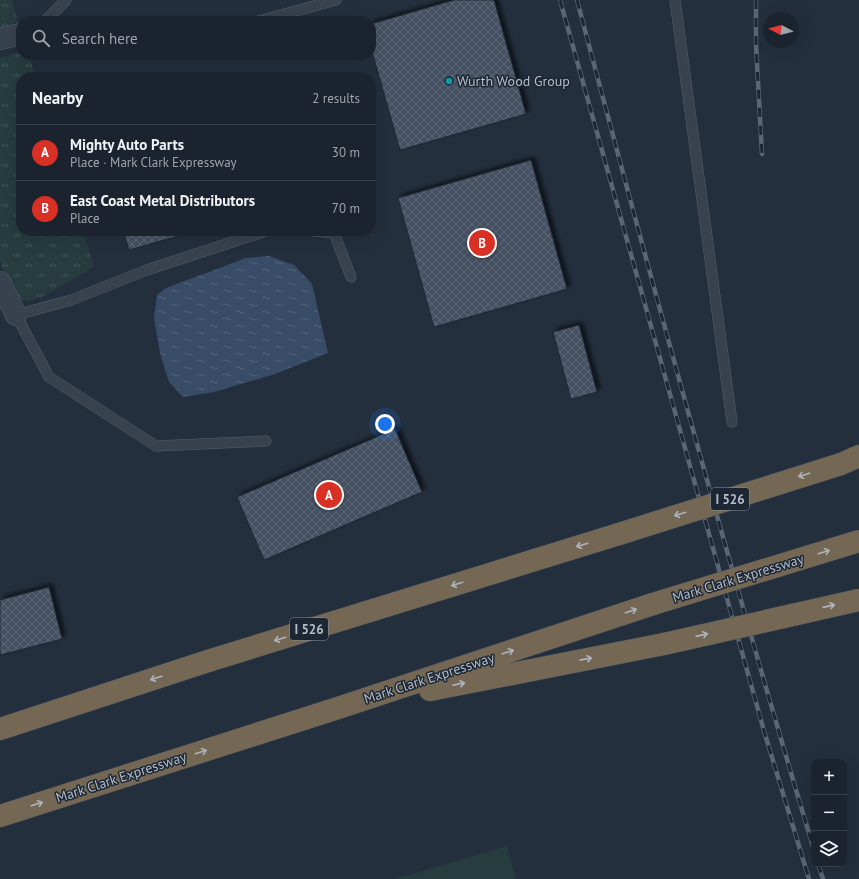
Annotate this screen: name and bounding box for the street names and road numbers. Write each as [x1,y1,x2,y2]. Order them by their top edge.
road number: I 526 [711,488,749,510]
street label: Mark Clark Expressway [670,549,806,607]
road number: I 526 [290,618,328,640]
street label: Mark Clark Expressway [361,648,497,708]
street label: Mark Clark Expressway [53,747,189,807]

